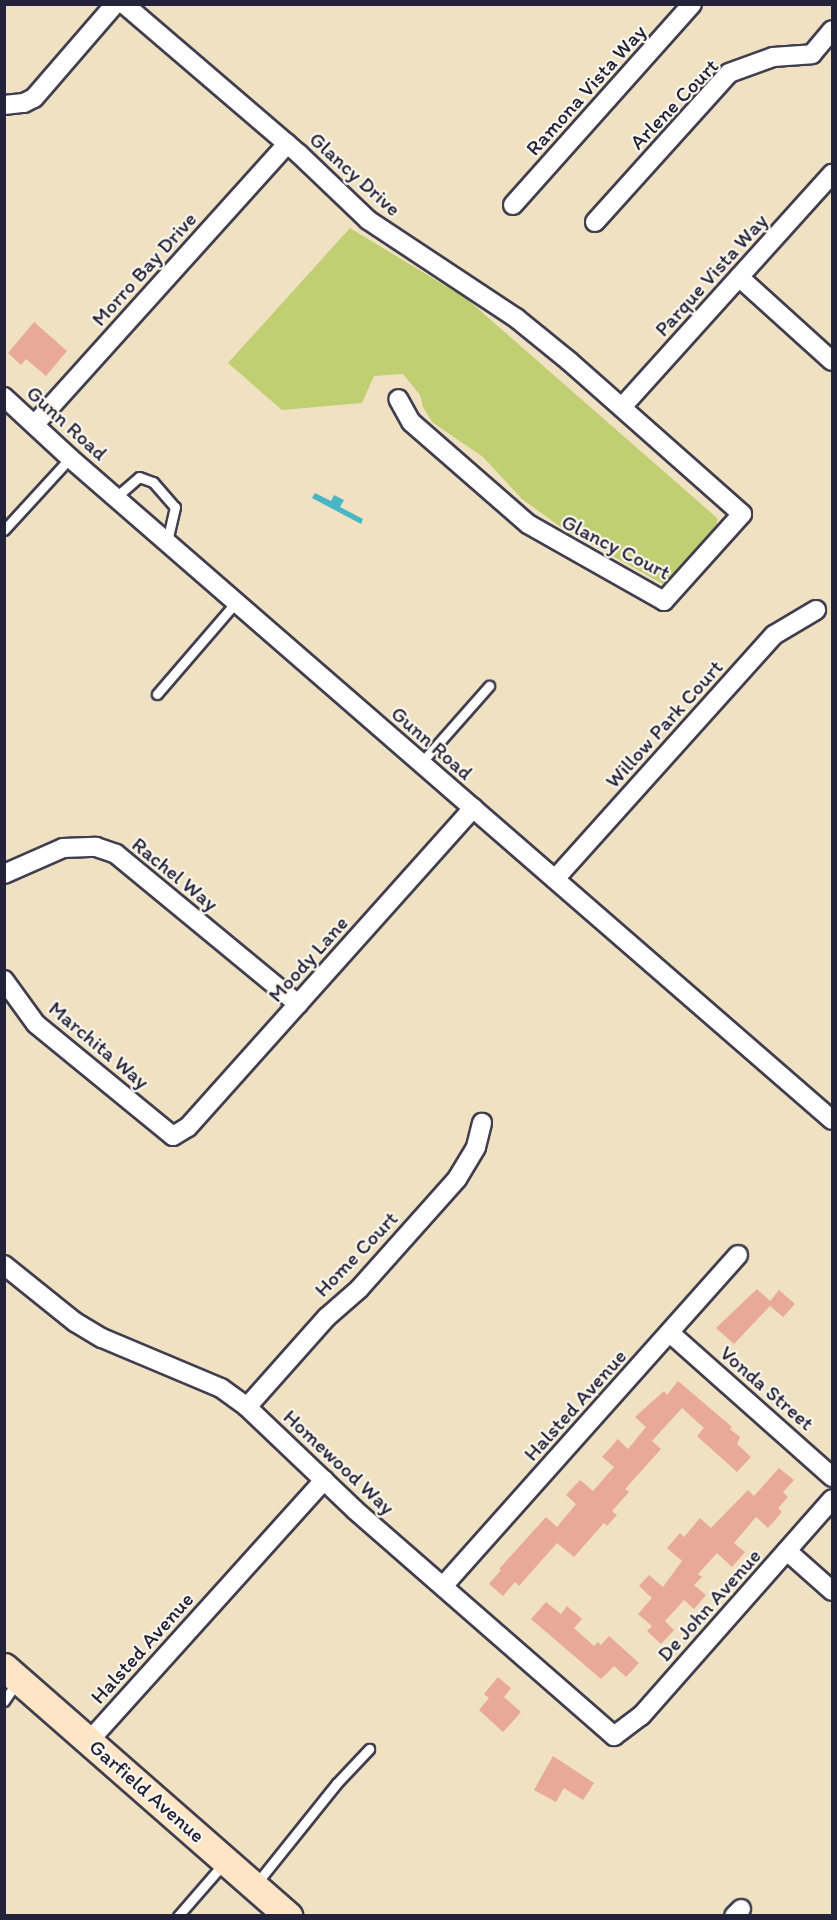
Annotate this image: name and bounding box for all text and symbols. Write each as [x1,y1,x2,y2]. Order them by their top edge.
street label: Ramona Vista Way [521,20,651,160]
street label: Arlene Court [625,53,723,155]
street label: Glancy Drive [304,126,406,222]
street label: Morro Bay Drive [86,207,202,331]
street label: Parque Vista Way [650,209,772,341]
street label: Gunn Road [22,380,112,466]
street label: Glancy Court [557,509,675,585]
street label: Willow Park Court [600,655,728,793]
street label: Gunn Road [386,701,478,785]
street label: Rachel Way [127,832,223,916]
street label: Moody Lane [263,911,353,1007]
street label: Marchita Way [44,996,154,1094]
street label: Home Court [309,1206,403,1302]
street label: Vonda Street [715,1340,819,1436]
street label: Halsted Avenue [519,1344,631,1466]
street label: Homewood Way [278,1404,400,1520]
street label: De John Avenue [652,1544,766,1666]
street label: Halsted Avenue [86,1587,198,1709]
street label: Garfield Avenue [84,1734,210,1848]

